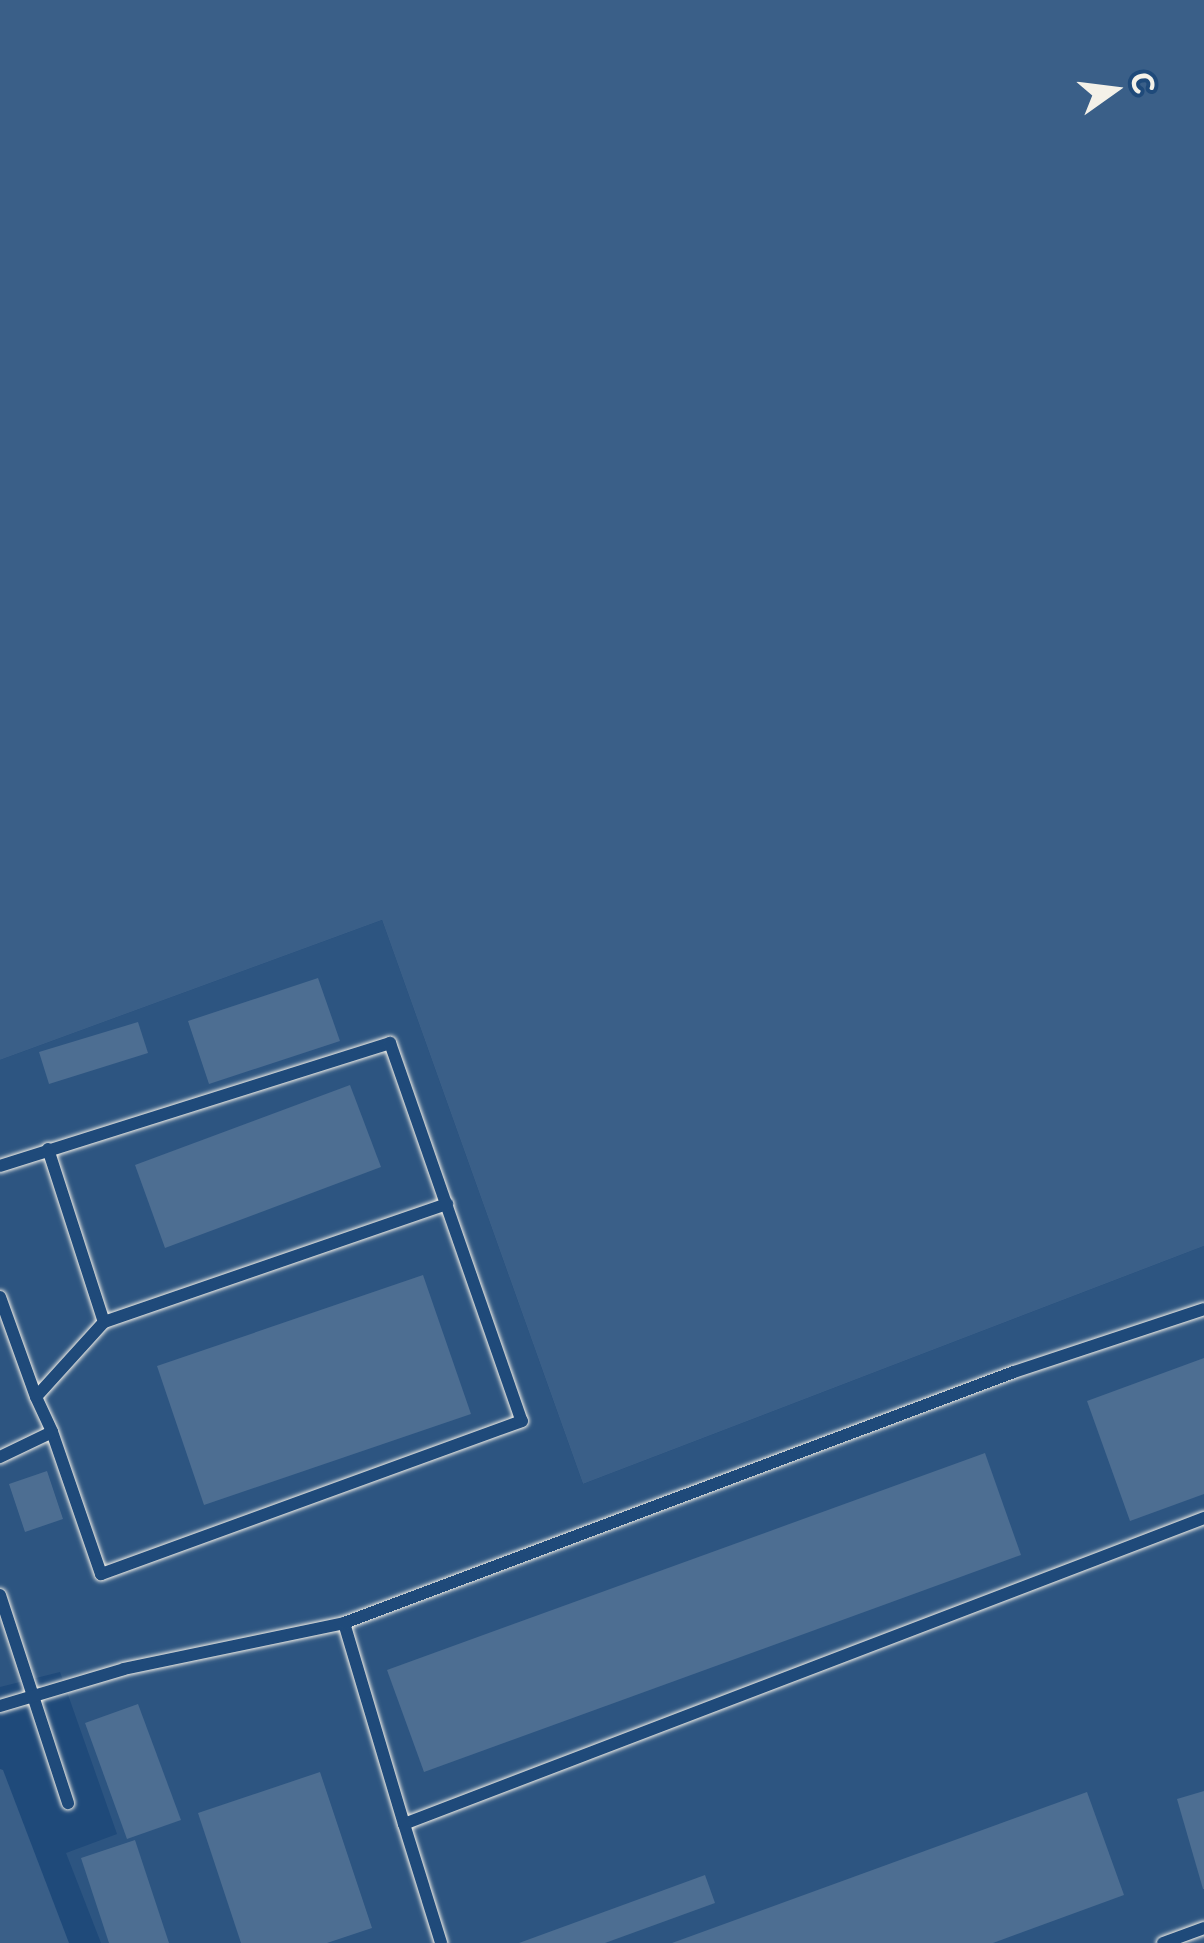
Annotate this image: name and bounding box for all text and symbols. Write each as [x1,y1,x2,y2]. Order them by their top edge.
north arrow [1064,40,1164,140]
text: С [1120,67,1167,98]

